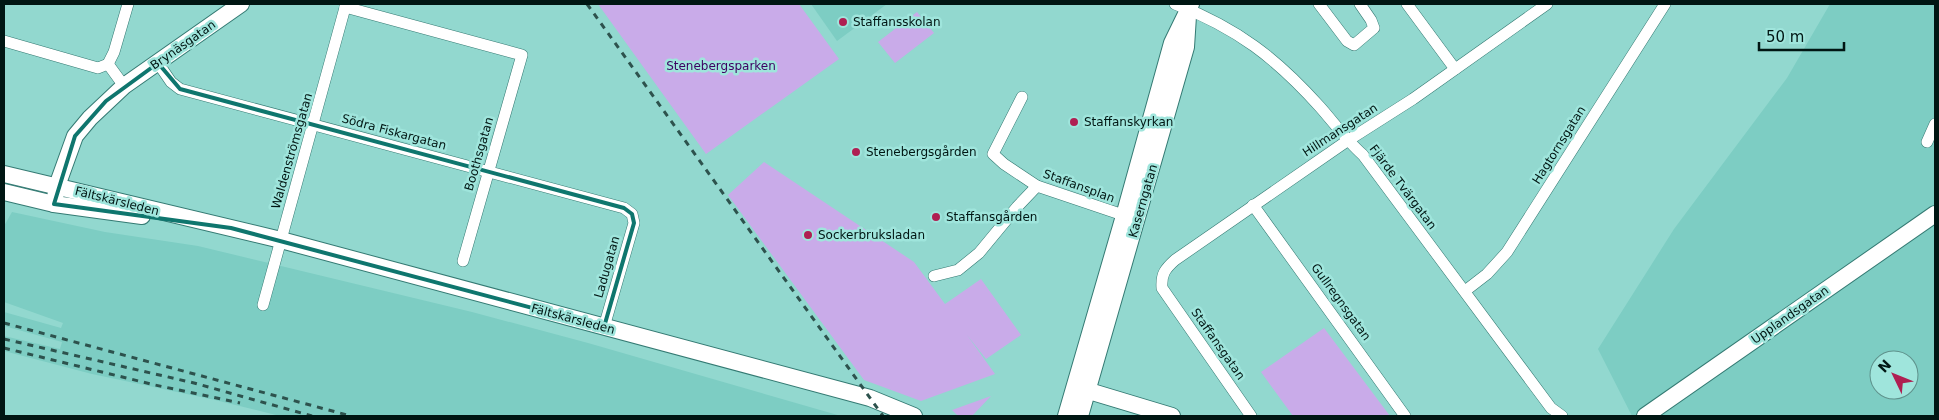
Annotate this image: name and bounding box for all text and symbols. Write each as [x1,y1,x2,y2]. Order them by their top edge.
place label: Staffansskolan [853,15,941,29]
marker: Staffansskolan [837,16,849,28]
street label: Brynäsgatan [148,17,218,73]
scale bar [1759,20,1844,52]
text: 50 m [1766,28,1804,46]
park label: Stenebergsparken [666,59,776,73]
street label: Waldenströmsgatan [269,91,315,211]
street label: Hillmansgatan [1300,101,1380,159]
street label: Hagtornsgatan [1529,103,1589,187]
street label: Södra Fiskargatan [340,111,448,153]
street label: Boothsgatan [462,115,496,193]
place label: Staffanskyrkan [1084,115,1173,129]
marker: Staffanskyrkan [1068,116,1080,128]
street label: Fjärde Tvärgatan [1367,142,1439,232]
place label: Stenebergsgården [866,145,977,159]
marker: Stenebergsgården [850,146,862,158]
street label: Kaserngatan [1126,163,1160,239]
street label: Staffansplan [1041,167,1117,205]
street label: Fältskärsleden [74,184,160,218]
place label: Staffansgården [946,210,1037,224]
marker: Staffansgården [930,211,942,223]
place label: Sockerbruksladan [818,228,925,242]
marker: Sockerbruksladan [802,229,814,241]
street label: Ladugatan [591,234,623,300]
street label: Gullregnsgatan [1308,261,1374,343]
street label: Upplandsgatan [1749,283,1831,347]
street label: Fältskärsleden [530,301,616,337]
street label: Staffansgatan [1188,306,1248,382]
north arrow [1869,350,1919,400]
text: N [1875,356,1894,376]

